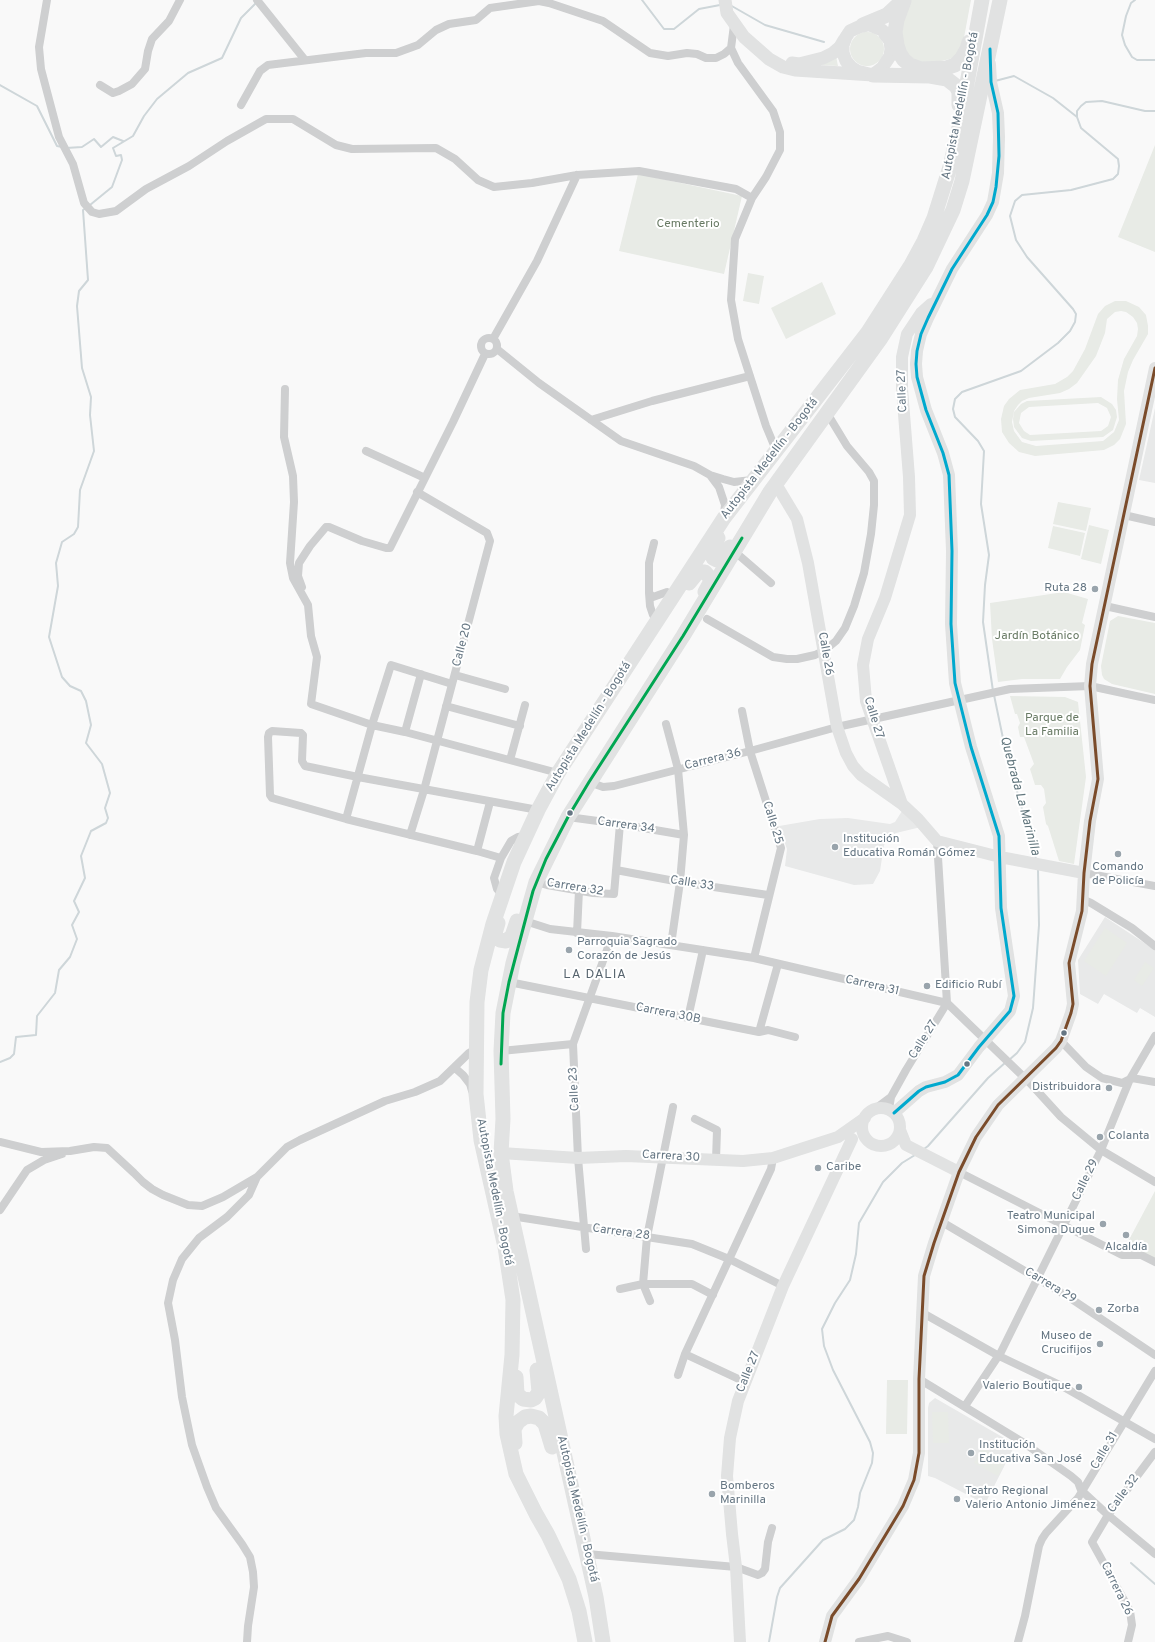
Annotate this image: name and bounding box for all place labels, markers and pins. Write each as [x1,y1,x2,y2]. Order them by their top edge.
place label: Ruta 28 [1044,582,1087,596]
marker: Ruta 28 [1090,584,1100,594]
unlabelled marker [565,808,575,818]
place label: Institución Educativa Román Gómez [843,833,976,861]
marker: Institución Educativa Román Gómez [830,842,840,852]
marker: Comando de Policía [1113,849,1123,859]
place label: Comando de Policía [1092,861,1144,889]
place label: Parroquia Sagrado Corazón de Jesús [577,936,677,964]
marker: Parroquia Sagrado Corazón de Jesús [564,945,574,955]
place label: Edificio Rubí [935,979,1002,993]
marker: Edificio Rubí [922,981,932,991]
unlabelled marker [1059,1028,1069,1038]
unlabelled marker [962,1059,972,1069]
place label: Distribuidora [1032,1081,1101,1095]
marker: Distribuidora [1104,1083,1114,1093]
place label: Colanta [1108,1130,1149,1144]
marker: Colanta [1095,1132,1105,1142]
place label: Caribe [826,1161,861,1175]
marker: Caribe [813,1163,823,1173]
place label: Teatro Municipal Simona Duque [1007,1210,1095,1238]
marker: Teatro Municipal Simona Duque [1098,1219,1108,1229]
marker: Alcaldía [1121,1230,1131,1240]
place label: Alcaldía [1105,1241,1147,1255]
place label: Zorba [1107,1303,1139,1317]
marker: Zorba [1094,1305,1104,1315]
place label: Museo de Crucifijos [1041,1330,1092,1358]
marker: Museo de Crucifijos [1095,1339,1105,1349]
place label: Valerio Boutique [982,1380,1071,1394]
marker: Valerio Boutique [1074,1382,1084,1392]
place label: Institución Educativa San José [979,1439,1082,1467]
marker: Institución Educativa San José [966,1448,976,1458]
place label: Bomberos Marinilla [720,1480,775,1508]
place label: Teatro Regional Valerio Antonio Jiménez [965,1485,1096,1513]
marker: Bomberos Marinilla [707,1489,717,1499]
marker: Teatro Regional Valerio Antonio Jiménez [952,1494,962,1504]

